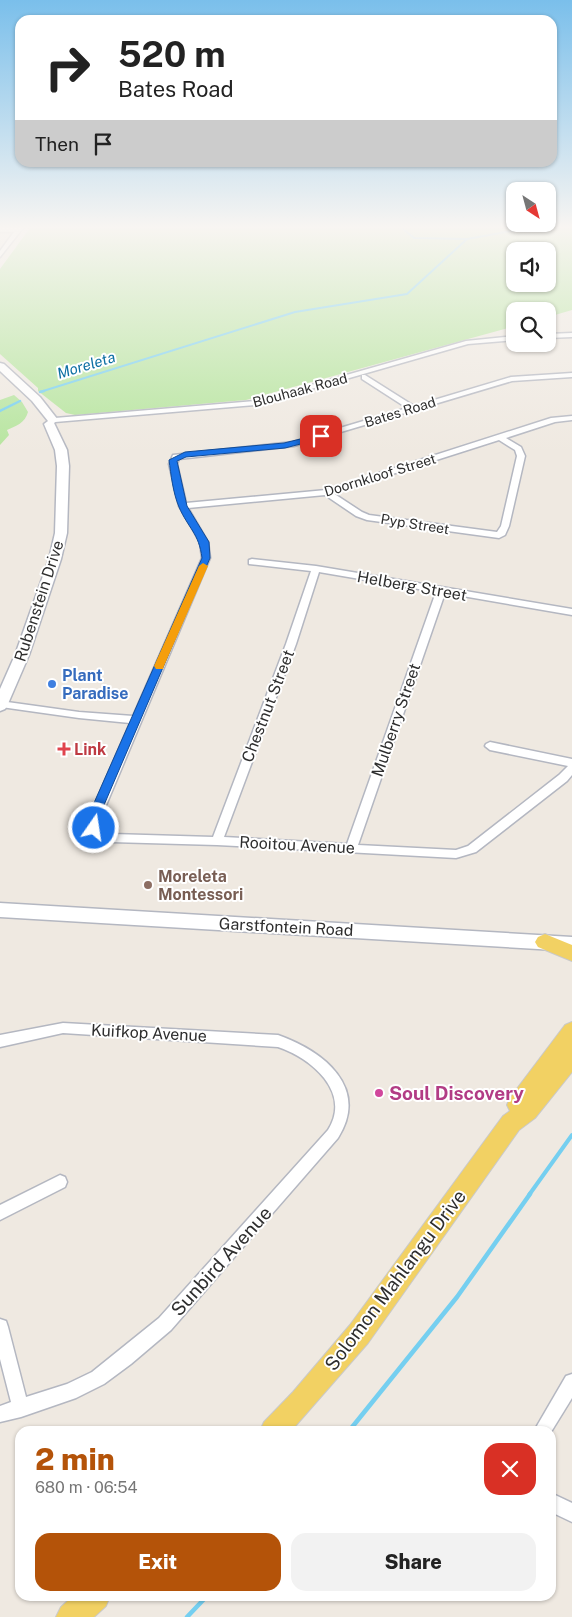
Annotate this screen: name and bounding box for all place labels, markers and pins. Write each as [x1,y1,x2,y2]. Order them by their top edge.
pin [300,415,342,457]
place label: Plant Paradise [62,666,128,703]
marker: Plant Paradise [46,678,58,690]
place label: Link [74,740,106,759]
marker: Link [58,743,70,755]
place label: Moreleta Montessori [158,867,243,904]
marker: Moreleta Montessori [142,879,154,891]
place label: Soul Discovery [389,1082,524,1104]
marker: Soul Discovery [373,1087,385,1099]

